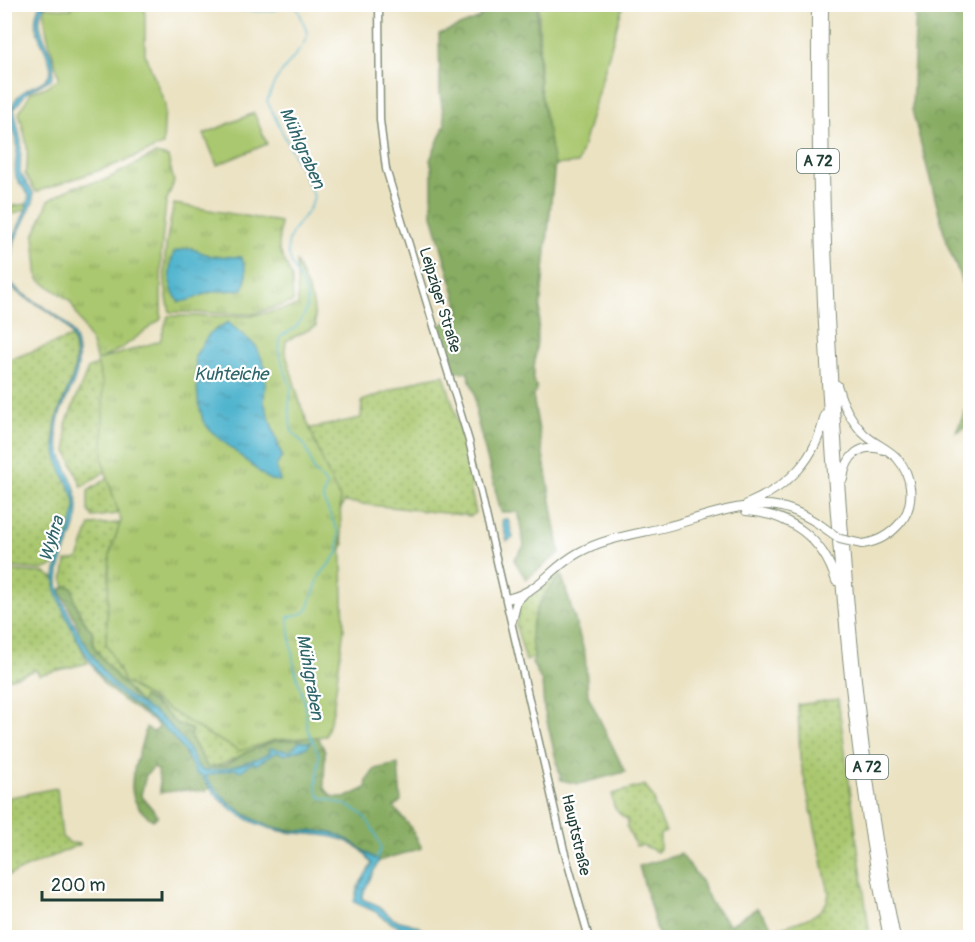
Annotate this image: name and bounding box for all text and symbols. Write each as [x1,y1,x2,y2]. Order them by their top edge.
water label: Mühlgraben [274,104,330,193]
road number: A 72 [797,149,839,173]
street label: Leipziger Straße [414,245,466,355]
water label: Kuhteiche [194,363,270,386]
water label: Wyhra [34,512,70,564]
water label: Mühlgraben [291,632,329,722]
road number: A 72 [846,755,888,779]
street label: Hauptstraße [557,792,595,878]
scale bar [42,864,162,902]
text: 200 m [51,874,106,897]

